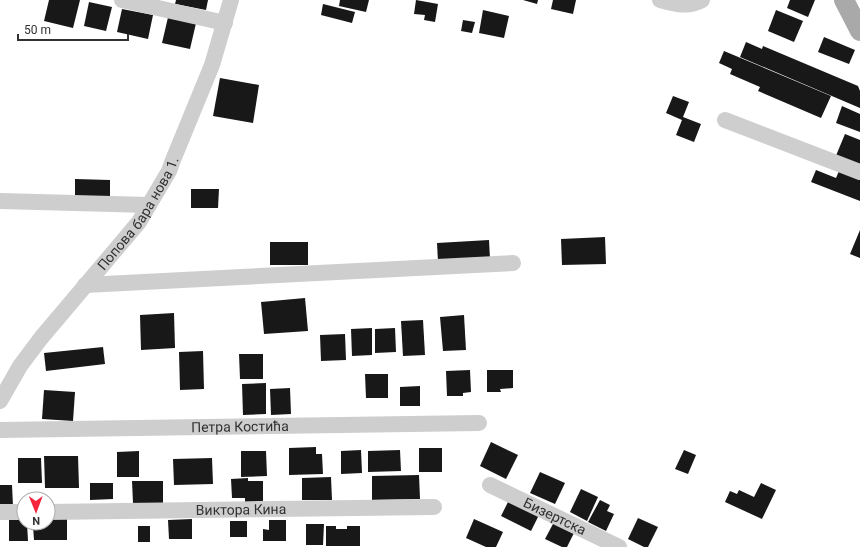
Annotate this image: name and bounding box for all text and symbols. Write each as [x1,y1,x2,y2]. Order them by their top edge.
scale bar [18,16,128,42]
text: 50 m [24,23,51,37]
street label: Попова бара нова 1. [94,154,182,273]
street label: Петра Костића [191,418,289,435]
north arrow [16,491,56,531]
street label: Бизертска [521,494,589,538]
street label: Виктора Кина [196,501,286,518]
text: N [32,514,40,527]

